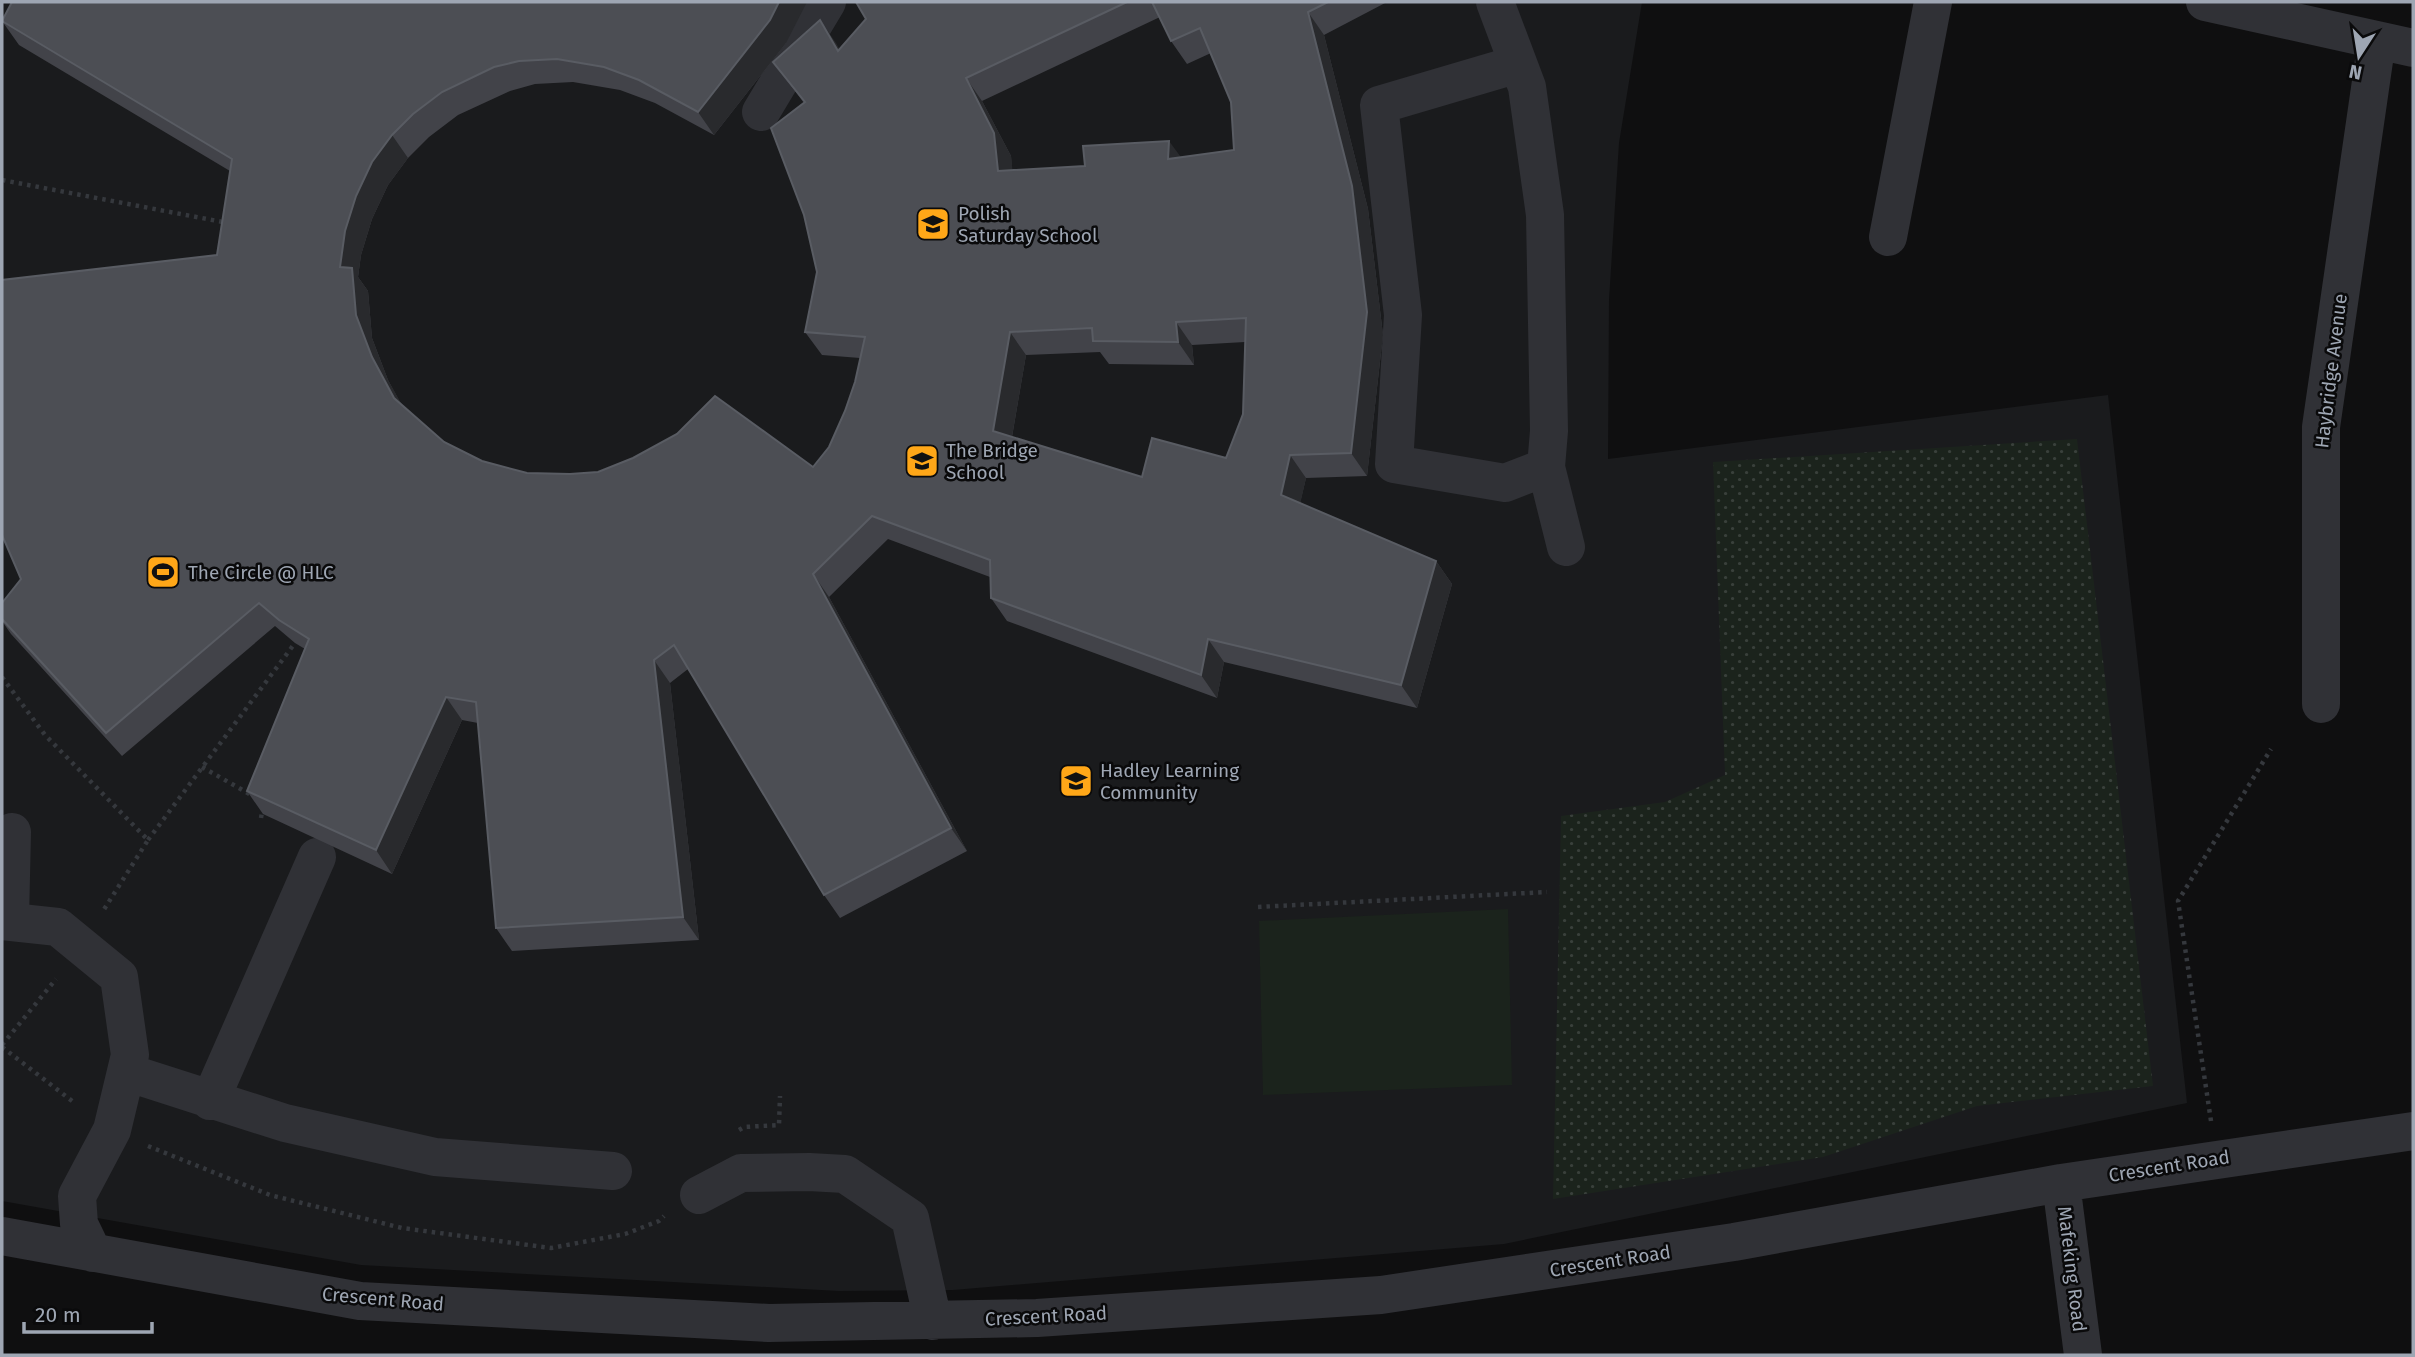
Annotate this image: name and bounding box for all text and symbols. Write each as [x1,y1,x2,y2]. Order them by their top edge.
north arrow [2324,21,2394,91]
text: N [2347,60,2364,85]
place label: Polish Saturday School [958,202,1098,247]
school or university icon: Polish Saturday School [914,205,952,243]
street label: Haybridge Avenue [2310,292,2352,450]
place label: The Bridge School [946,439,1038,484]
school or university icon: The Bridge School [903,442,941,480]
sports icon: The Circle @ HLC [144,553,182,591]
place label: The Circle @ HLC [188,561,334,584]
place label: Hadley Learning Community [1100,759,1239,804]
school or university icon: Hadley Learning Community [1057,762,1095,800]
street label: Crescent Road [2107,1145,2231,1187]
street label: Mafeking Road [2053,1205,2091,1333]
street label: Crescent Road [1548,1240,1672,1282]
street label: Crescent Road [321,1282,445,1316]
scale bar [24,1290,152,1334]
street label: Crescent Road [984,1301,1108,1331]
text: 20 m [35,1302,81,1328]

